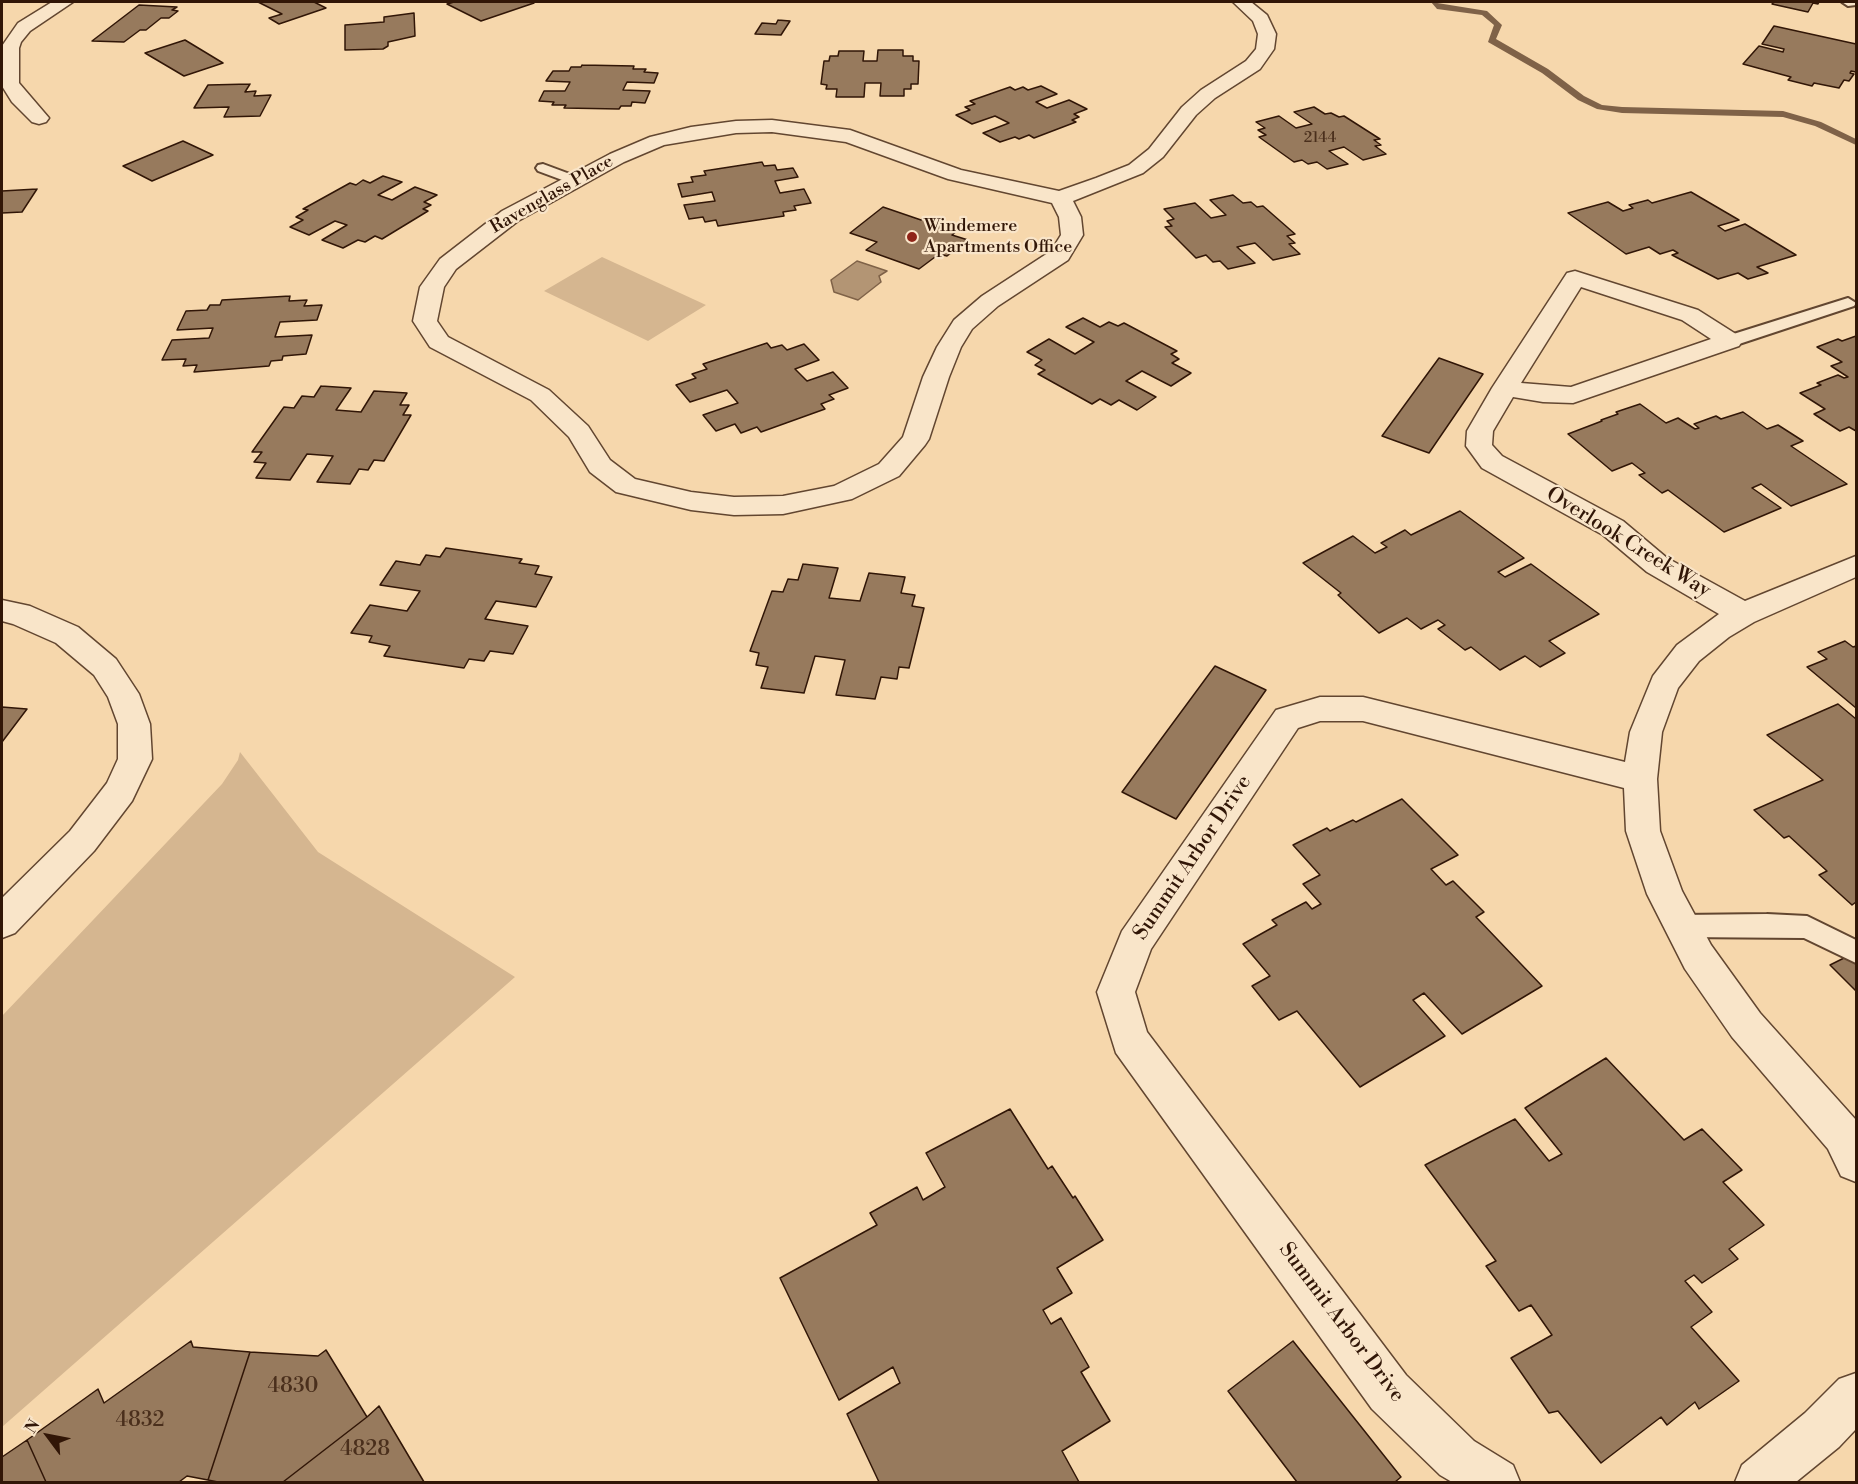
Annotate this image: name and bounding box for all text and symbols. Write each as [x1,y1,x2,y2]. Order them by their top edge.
house number: 2144 [1304,129,1336,147]
street label: Ravenglass Place [487,151,617,239]
place label: Windemere Apartments Office [924,216,1072,258]
marker: Windemere Apartments Office [905,230,919,244]
street label: Overlook Creek Way [1541,482,1715,604]
street label: Summit Arbor Drive [1129,771,1257,945]
street label: Summit Arbor Drive [1273,1238,1409,1408]
house number: 4830 [268,1374,318,1400]
north arrow [18,1406,78,1466]
house number: 4832 [116,1408,164,1434]
text: N [21,1416,45,1437]
house number: 4828 [340,1437,390,1463]

